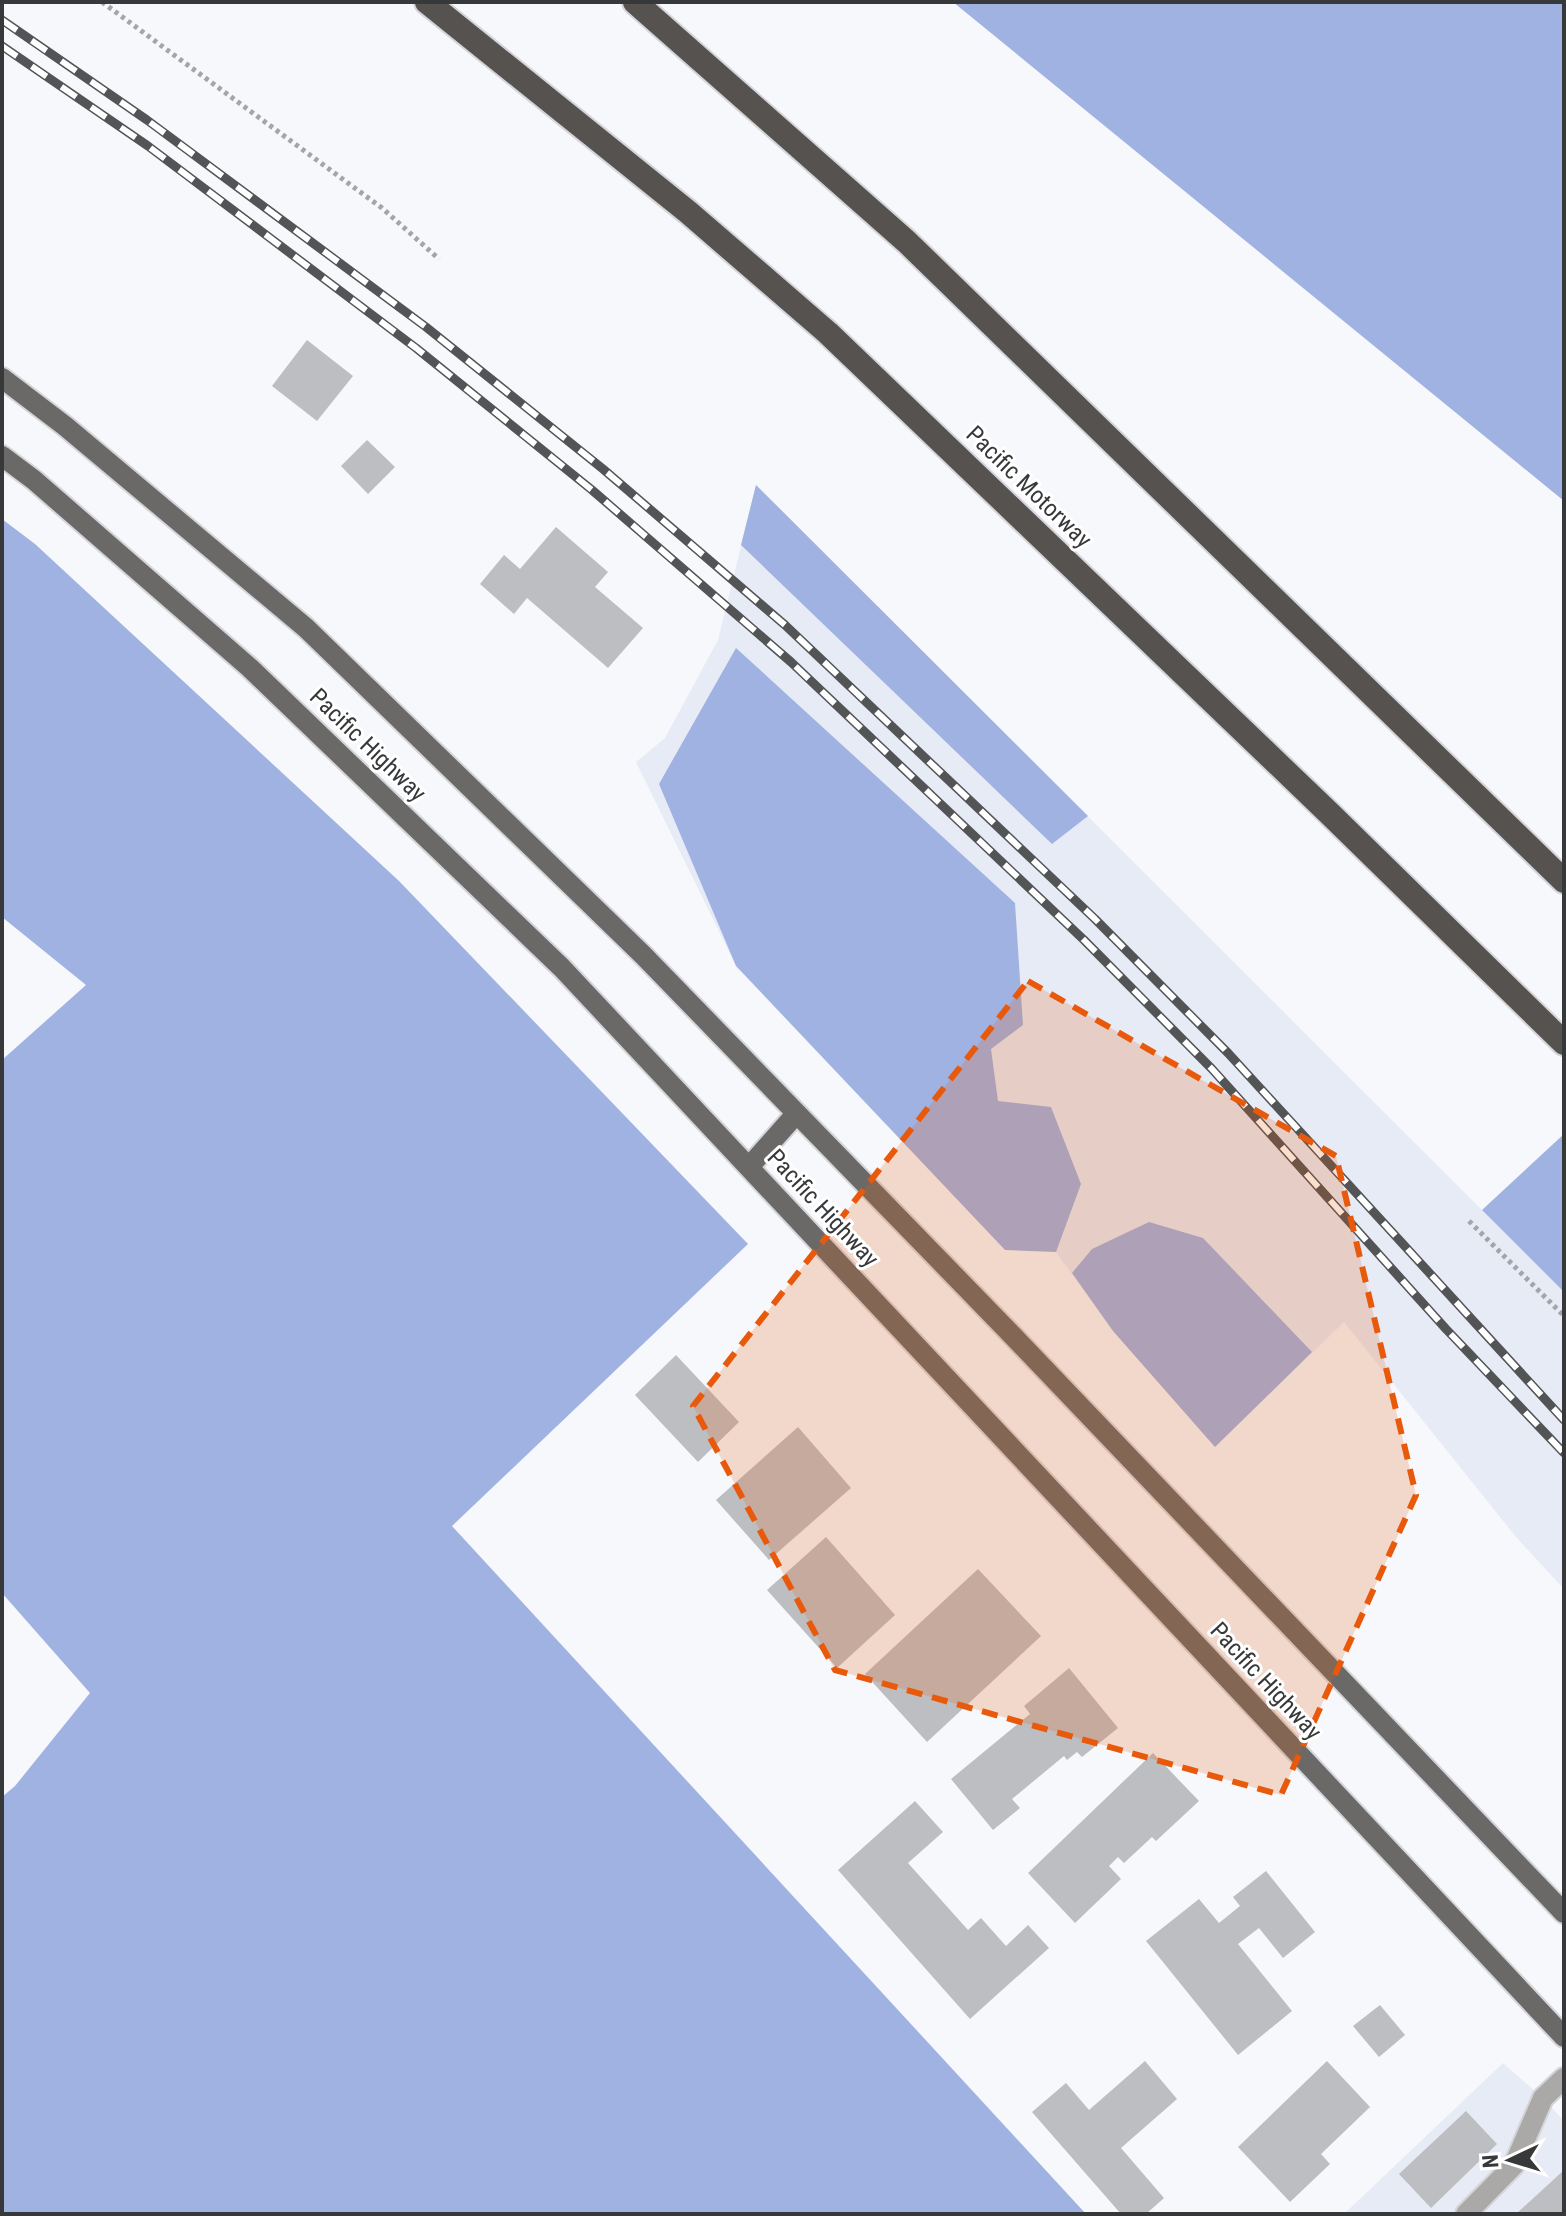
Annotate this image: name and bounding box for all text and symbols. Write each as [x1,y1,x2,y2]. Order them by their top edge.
street label: Pacific Motorway [961,420,1097,554]
street label: Pacific Highway [304,683,432,807]
street label: Pacific Highway [761,1143,885,1273]
street label: Pacific Highway [1204,1616,1328,1746]
north arrow [1470,2120,1550,2200]
text: N [1478,2154,1503,2169]

